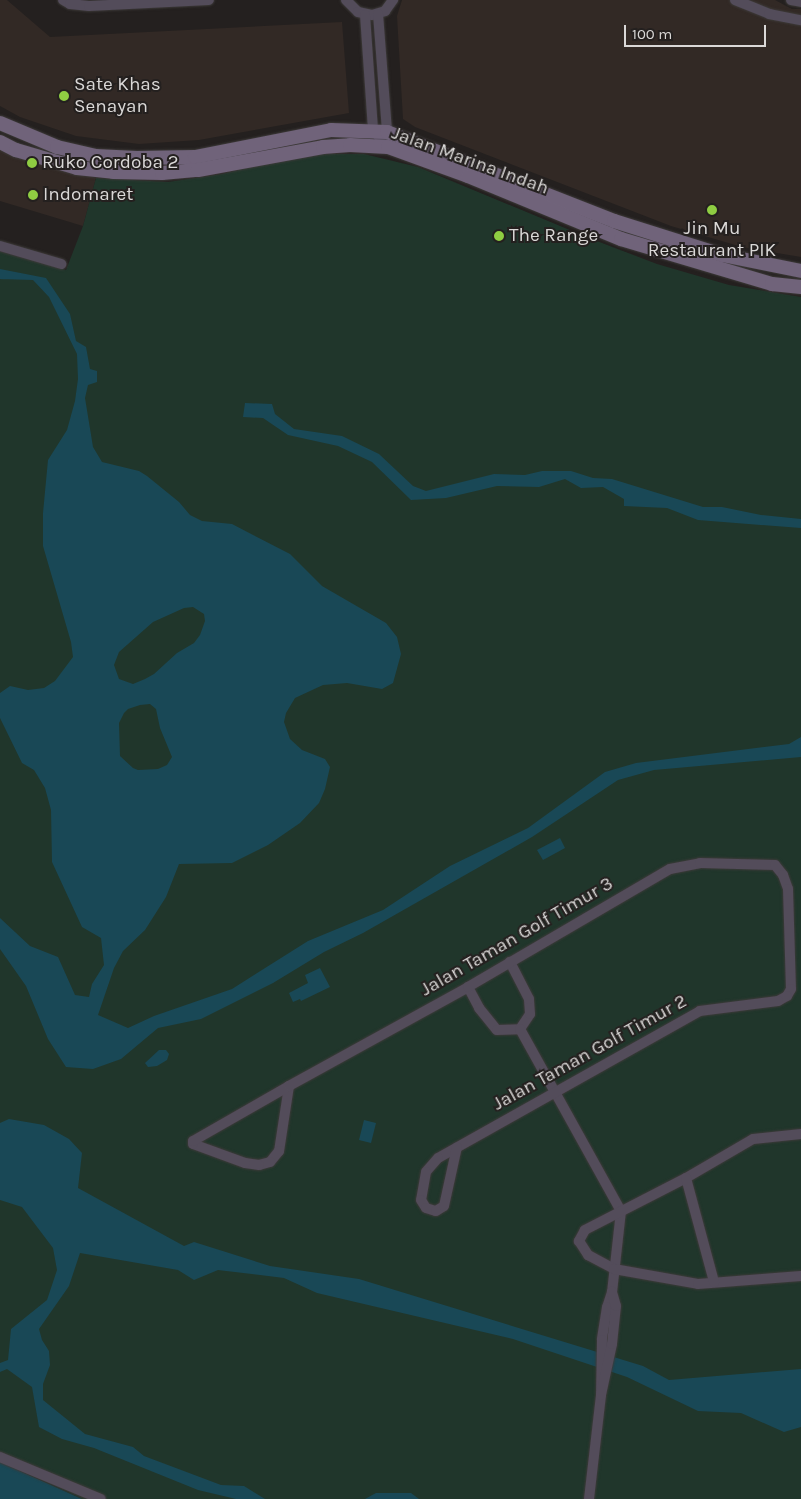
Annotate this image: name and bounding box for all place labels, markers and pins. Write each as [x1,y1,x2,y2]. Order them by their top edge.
place label: Sate Khas Senayan [74,74,161,118]
marker: Sate Khas Senayan [58,90,70,102]
place label: Ruko Cordoba 2 [42,152,179,174]
marker: Ruko Cordoba 2 [26,157,38,169]
place label: Indomaret [43,184,133,206]
marker: Indomaret [27,189,39,201]
marker: Jin Mu Restaurant PIK [706,204,718,216]
place label: Jin Mu Restaurant PIK [648,218,776,262]
place label: The Range [509,225,598,247]
marker: The Range [493,230,505,242]

